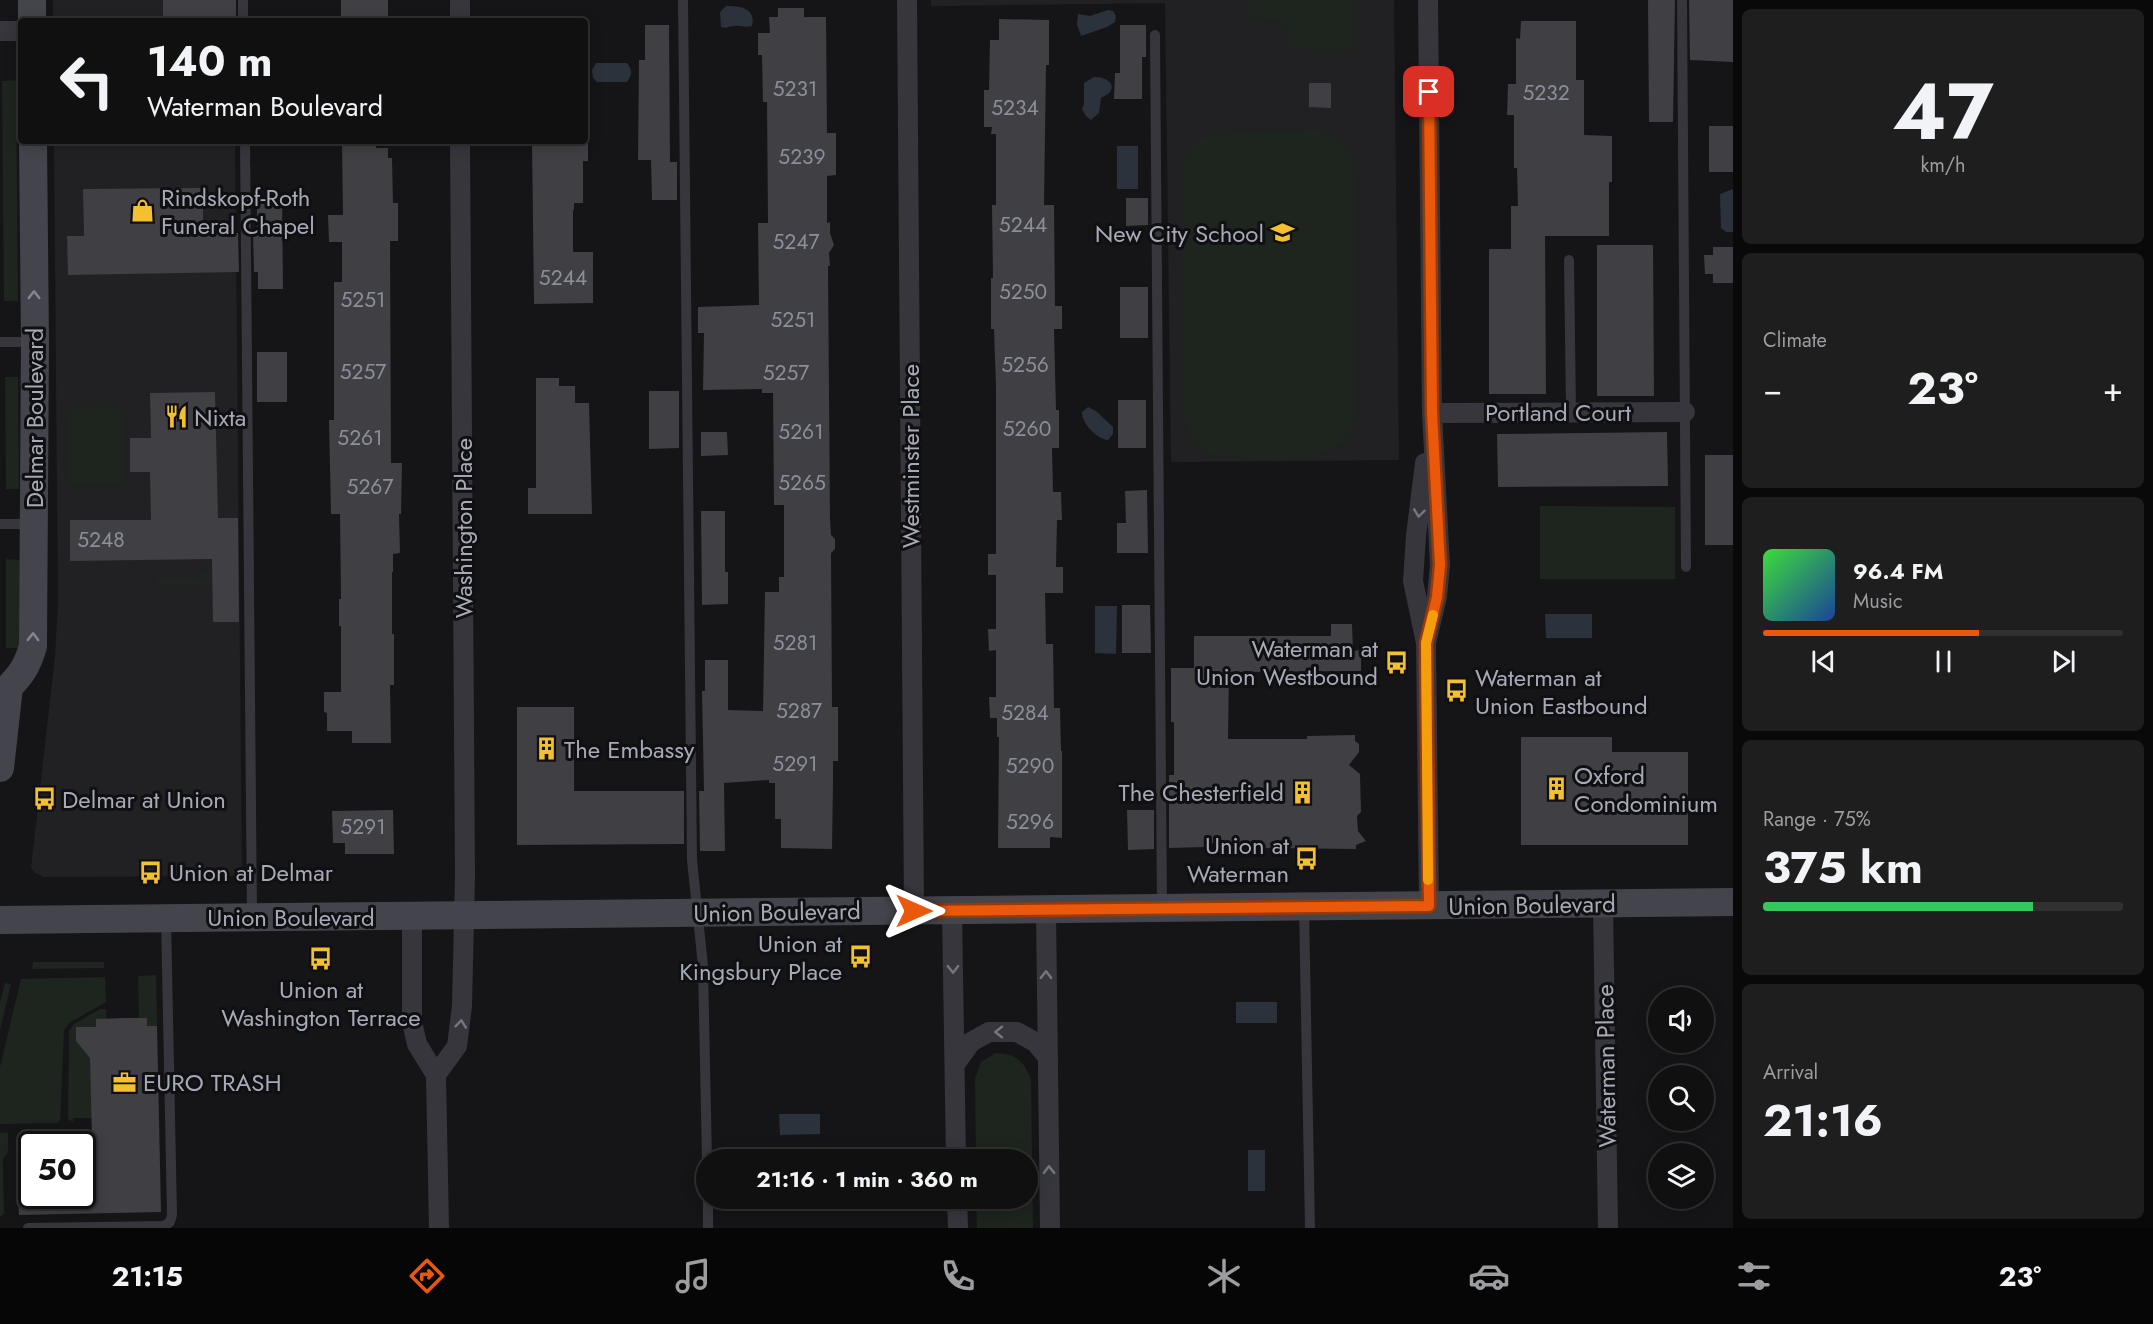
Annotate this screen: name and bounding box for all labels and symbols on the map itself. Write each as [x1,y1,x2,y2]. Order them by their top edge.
pin [1403,66,1454,117]
house number: 5231 [773,74,817,104]
house number: 5232 [1522,78,1570,108]
house number: 5234 [991,93,1039,123]
house number: 5239 [778,142,826,172]
place label: Rindskopf-Roth Funeral Chapel [161,180,315,243]
shop icon: Rindskopf-Roth Funeral Chapel [130,198,156,224]
house number: 5244 [999,210,1047,240]
place label: New City School [1095,216,1264,251]
school or university icon: New City School [1269,220,1295,246]
house number: 5247 [772,227,820,257]
house number: 5244 [539,263,587,293]
house number: 5250 [999,277,1047,307]
house number: 5251 [340,285,386,315]
one-way arrow [28,290,40,299]
house number: 5251 [770,305,816,335]
street label: Delmar Boulevard [17,328,52,508]
house number: 5256 [1001,350,1049,380]
house number: 5257 [340,357,386,387]
house number: 5257 [763,358,809,388]
street label: Westminster Place [893,364,928,548]
street label: Portland Court [1485,395,1631,430]
place label: Nixta [194,400,246,435]
restaurant icon: Nixta [163,404,189,430]
house number: 5260 [1003,414,1051,444]
house number: 5261 [778,417,824,447]
house number: 5261 [337,423,383,453]
street label: Washington Place [446,438,481,618]
house number: 5265 [778,468,826,498]
house number: 5267 [347,472,393,502]
one-way arrow [1413,508,1426,517]
house number: 5248 [77,525,125,555]
house number: 5281 [773,628,817,658]
place label: Waterman at Union Westbound [1196,631,1378,694]
one-way arrow [27,632,39,641]
bus stop icon: Waterman at Union Westbound [1383,649,1409,675]
place label: Waterman at Union Eastbound [1475,660,1648,723]
bus stop icon: Waterman at Union Eastbound [1444,678,1470,704]
house number: 5287 [776,696,822,726]
house number: 5284 [1001,698,1049,728]
place label: The Embassy [564,732,695,767]
building icon: The Embassy [533,736,559,762]
house number: 5291 [772,749,818,779]
house number: 5290 [1006,751,1054,781]
place label: Oxford Condominium [1574,758,1718,821]
place label: The Chesterfield [1119,775,1284,810]
building icon: Oxford Condominium [1543,776,1569,802]
building icon: The Chesterfield [1289,779,1315,805]
place label: Delmar at Union [62,782,226,817]
bus stop icon: Delmar at Union [31,786,57,812]
house number: 5296 [1006,807,1054,837]
house number: 5291 [340,812,386,842]
place label: Union at Waterman [1187,828,1289,891]
bus stop icon: Union at Waterman [1294,846,1320,872]
place label: Union at Delmar [169,855,334,890]
bus stop icon: Union at Delmar [138,859,164,885]
position arrow [882,879,946,943]
street label: Union Boulevard [1448,886,1616,924]
street label: Union Boulevard [693,893,861,931]
street label: Union Boulevard [207,900,375,935]
place label: Union at Kingsbury Place [679,926,842,989]
bus stop icon: Union at Kingsbury Place [847,944,873,970]
bus stop icon: Union at Washington Terrace [308,946,334,972]
one-way arrow [946,965,959,974]
one-way arrow [1040,970,1052,979]
place label: Union at Washington Terrace [221,972,421,1035]
street label: Waterman Place [1587,984,1625,1148]
one-way arrow [454,1019,467,1028]
one-way arrow [995,1026,1004,1038]
place label: EURO TRASH [143,1065,282,1100]
office icon: EURO TRASH [112,1069,138,1095]
speed limit sign: 50 [18,1131,96,1209]
one-way arrow [1043,1165,1055,1174]

